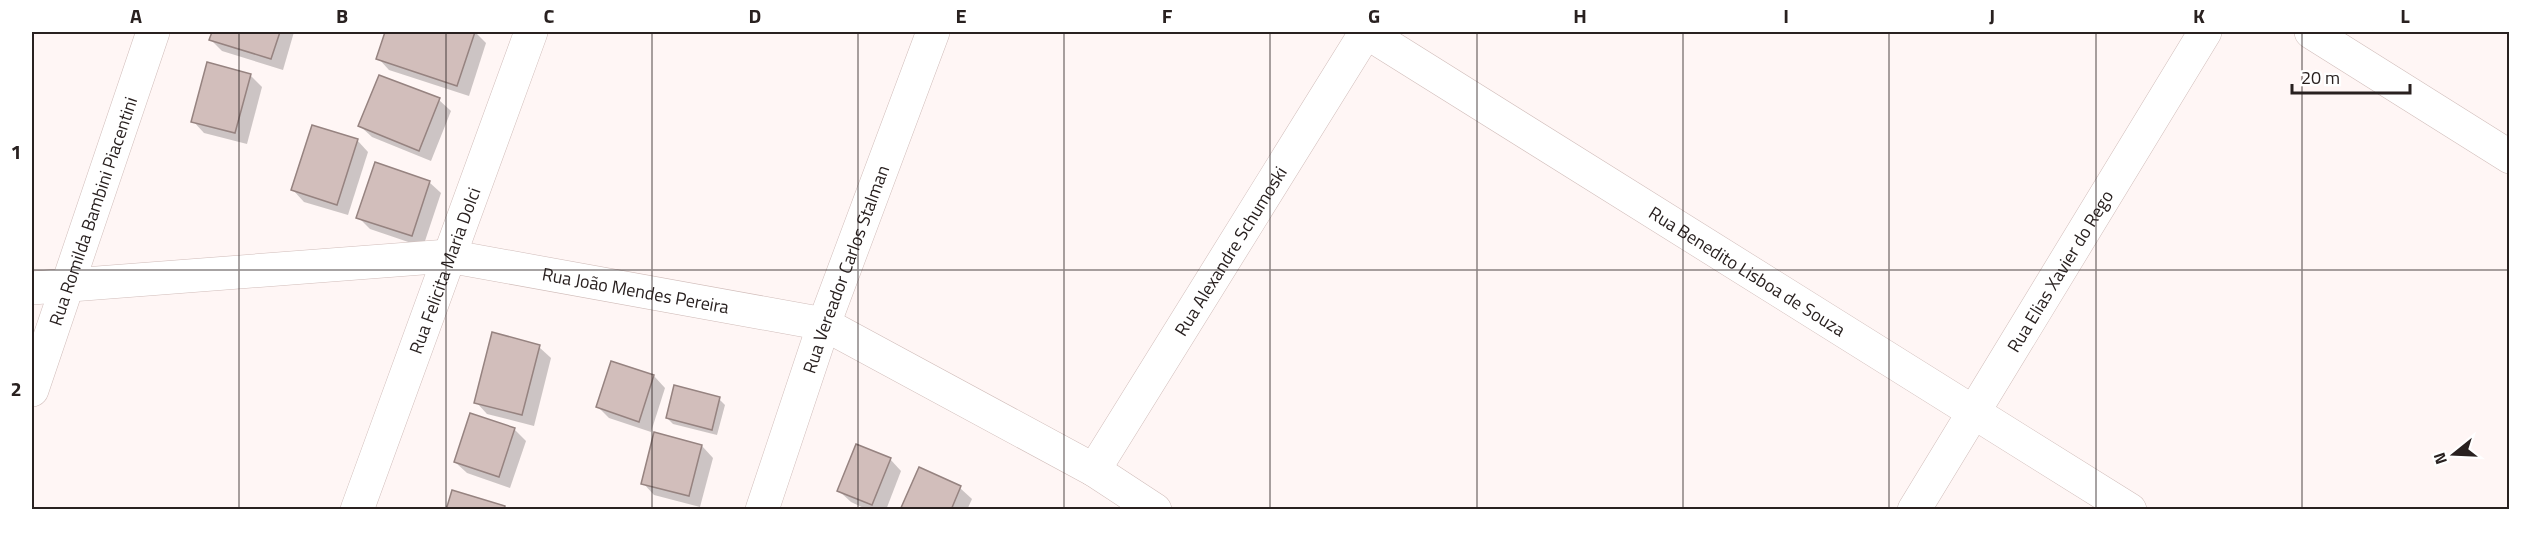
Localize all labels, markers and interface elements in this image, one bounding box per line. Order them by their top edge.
text: A [130,0,142,31]
text: B [336,0,348,31]
text: C [544,0,555,31]
text: D [749,0,761,31]
text: E [955,0,967,31]
text: F [1162,0,1173,31]
text: G [1368,0,1380,31]
text: H [1573,0,1587,31]
text: I [1783,0,1789,31]
text: J [1989,0,1995,31]
text: K [2193,0,2205,31]
text: L [2400,0,2410,31]
scale bar [2292,57,2410,95]
text: 20 m [2301,64,2340,91]
street label: Rua Romilda Bambini Piacentini [41,93,144,329]
text: 1 [10,136,22,167]
street label: Rua Vereador Carlos Stalman [795,161,896,377]
street label: Rua Alexandre Schumoski [1167,161,1293,341]
street label: Rua Felicita Maria Dolci [402,183,487,358]
street label: Rua Elias Xavier do Rego [2000,184,2119,357]
street label: Rua Benedito Lisboa de Souza [1644,199,1851,342]
street label: Rua João Mendes Pereira [540,260,731,320]
text: 2 [10,373,22,404]
north arrow [2424,424,2484,484]
text: N [2427,450,2453,468]

